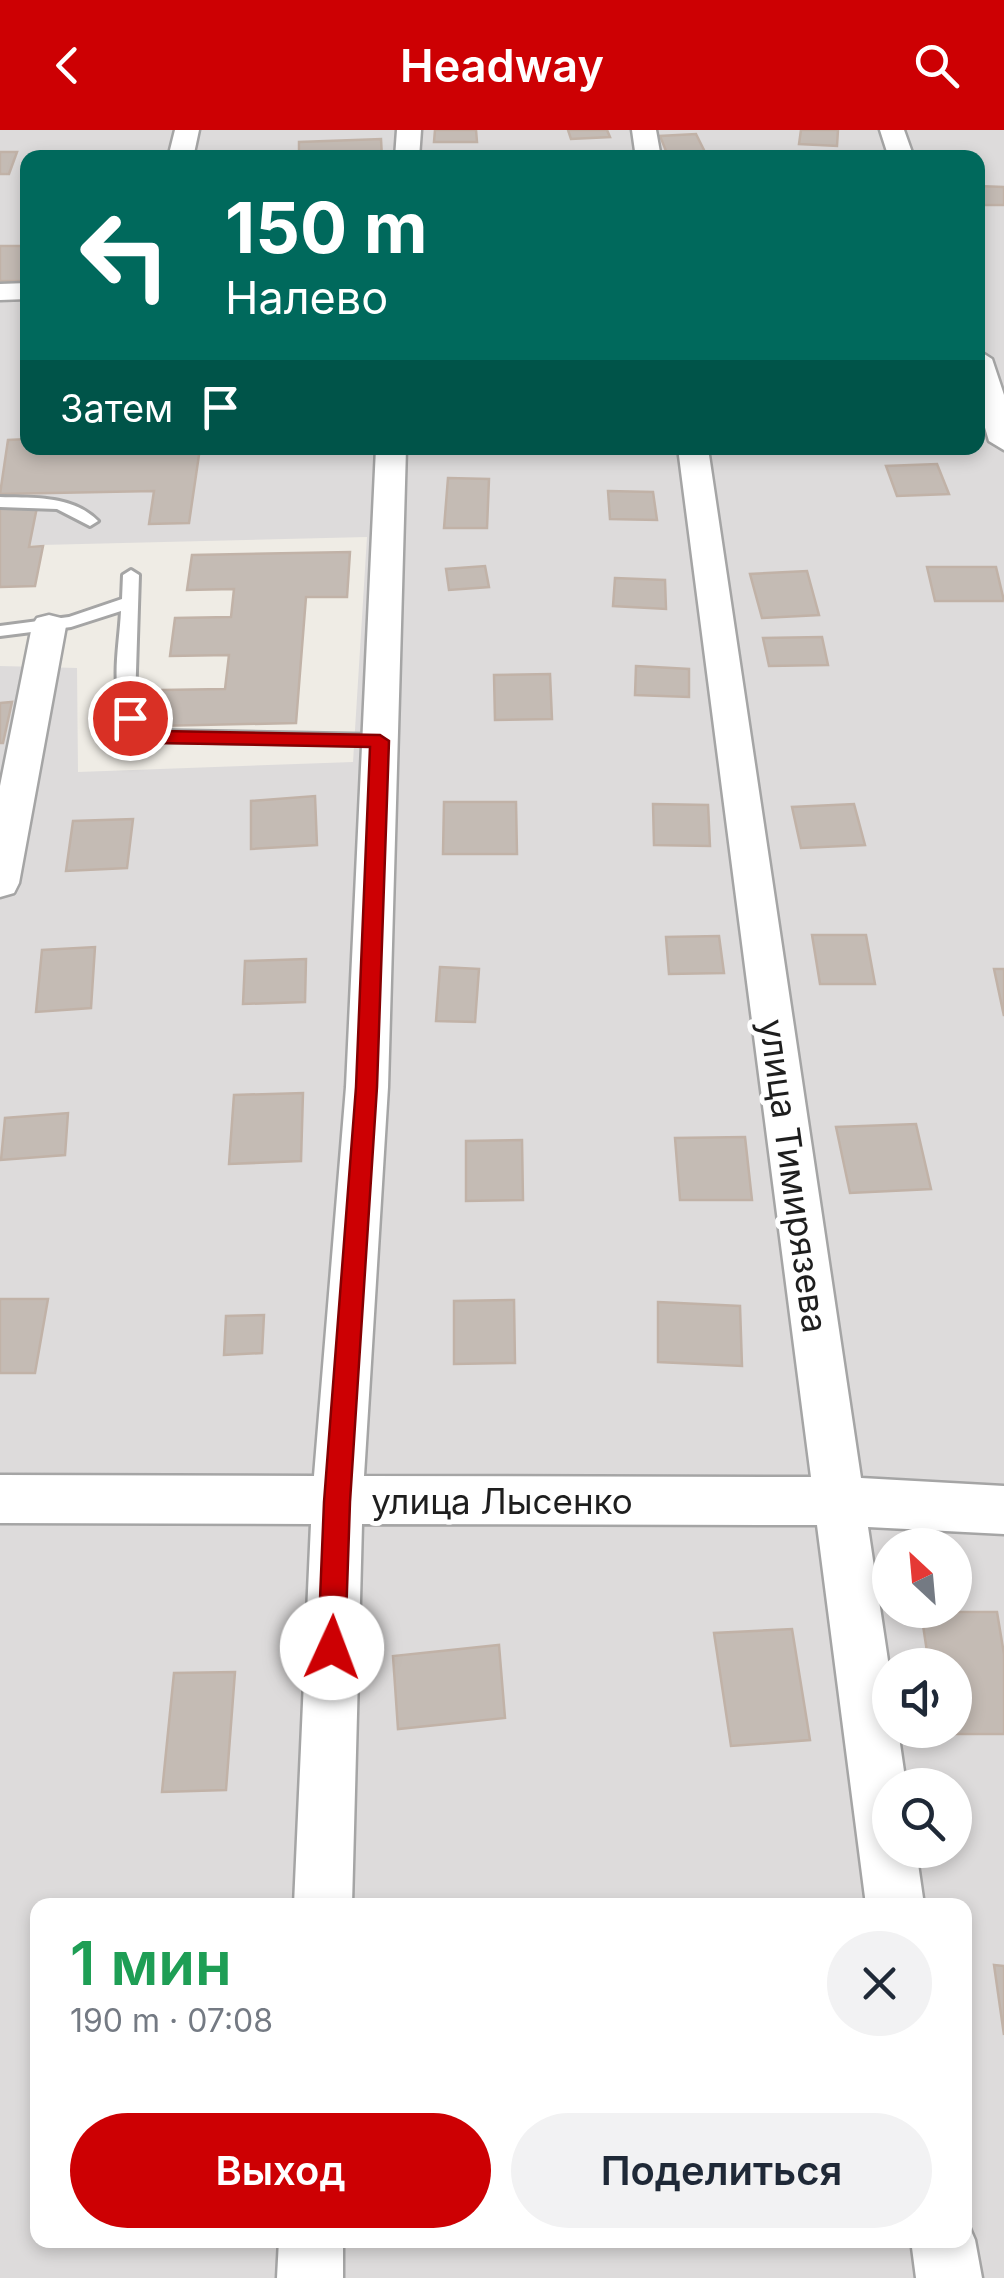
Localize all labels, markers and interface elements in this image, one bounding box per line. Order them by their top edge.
icon: back [40,38,95,93]
text: Headway [400,38,604,93]
icon: search [909,38,964,93]
text: 150 m [225,185,428,270]
icon: left [60,190,190,320]
text: Налево [225,270,388,325]
icon: arrive [193,380,248,435]
text: Затем [60,385,173,431]
pin [88,676,173,761]
icon: arrive [103,691,158,746]
street label: улица Тимирязева [751,1016,837,1335]
street label: улица Лысенко [371,1480,633,1522]
north arrow [872,1528,972,1628]
map controls [872,1528,972,1868]
position arrow [280,1596,384,1700]
button: sound [872,1648,972,1748]
button: search [872,1768,972,1868]
text: 1 мин [70,1927,232,1999]
button: close [827,1931,932,2036]
text: 190 m · 07:08 [70,2001,273,2040]
button: Выход [70,2113,491,2228]
button: Поделиться [511,2113,932,2228]

